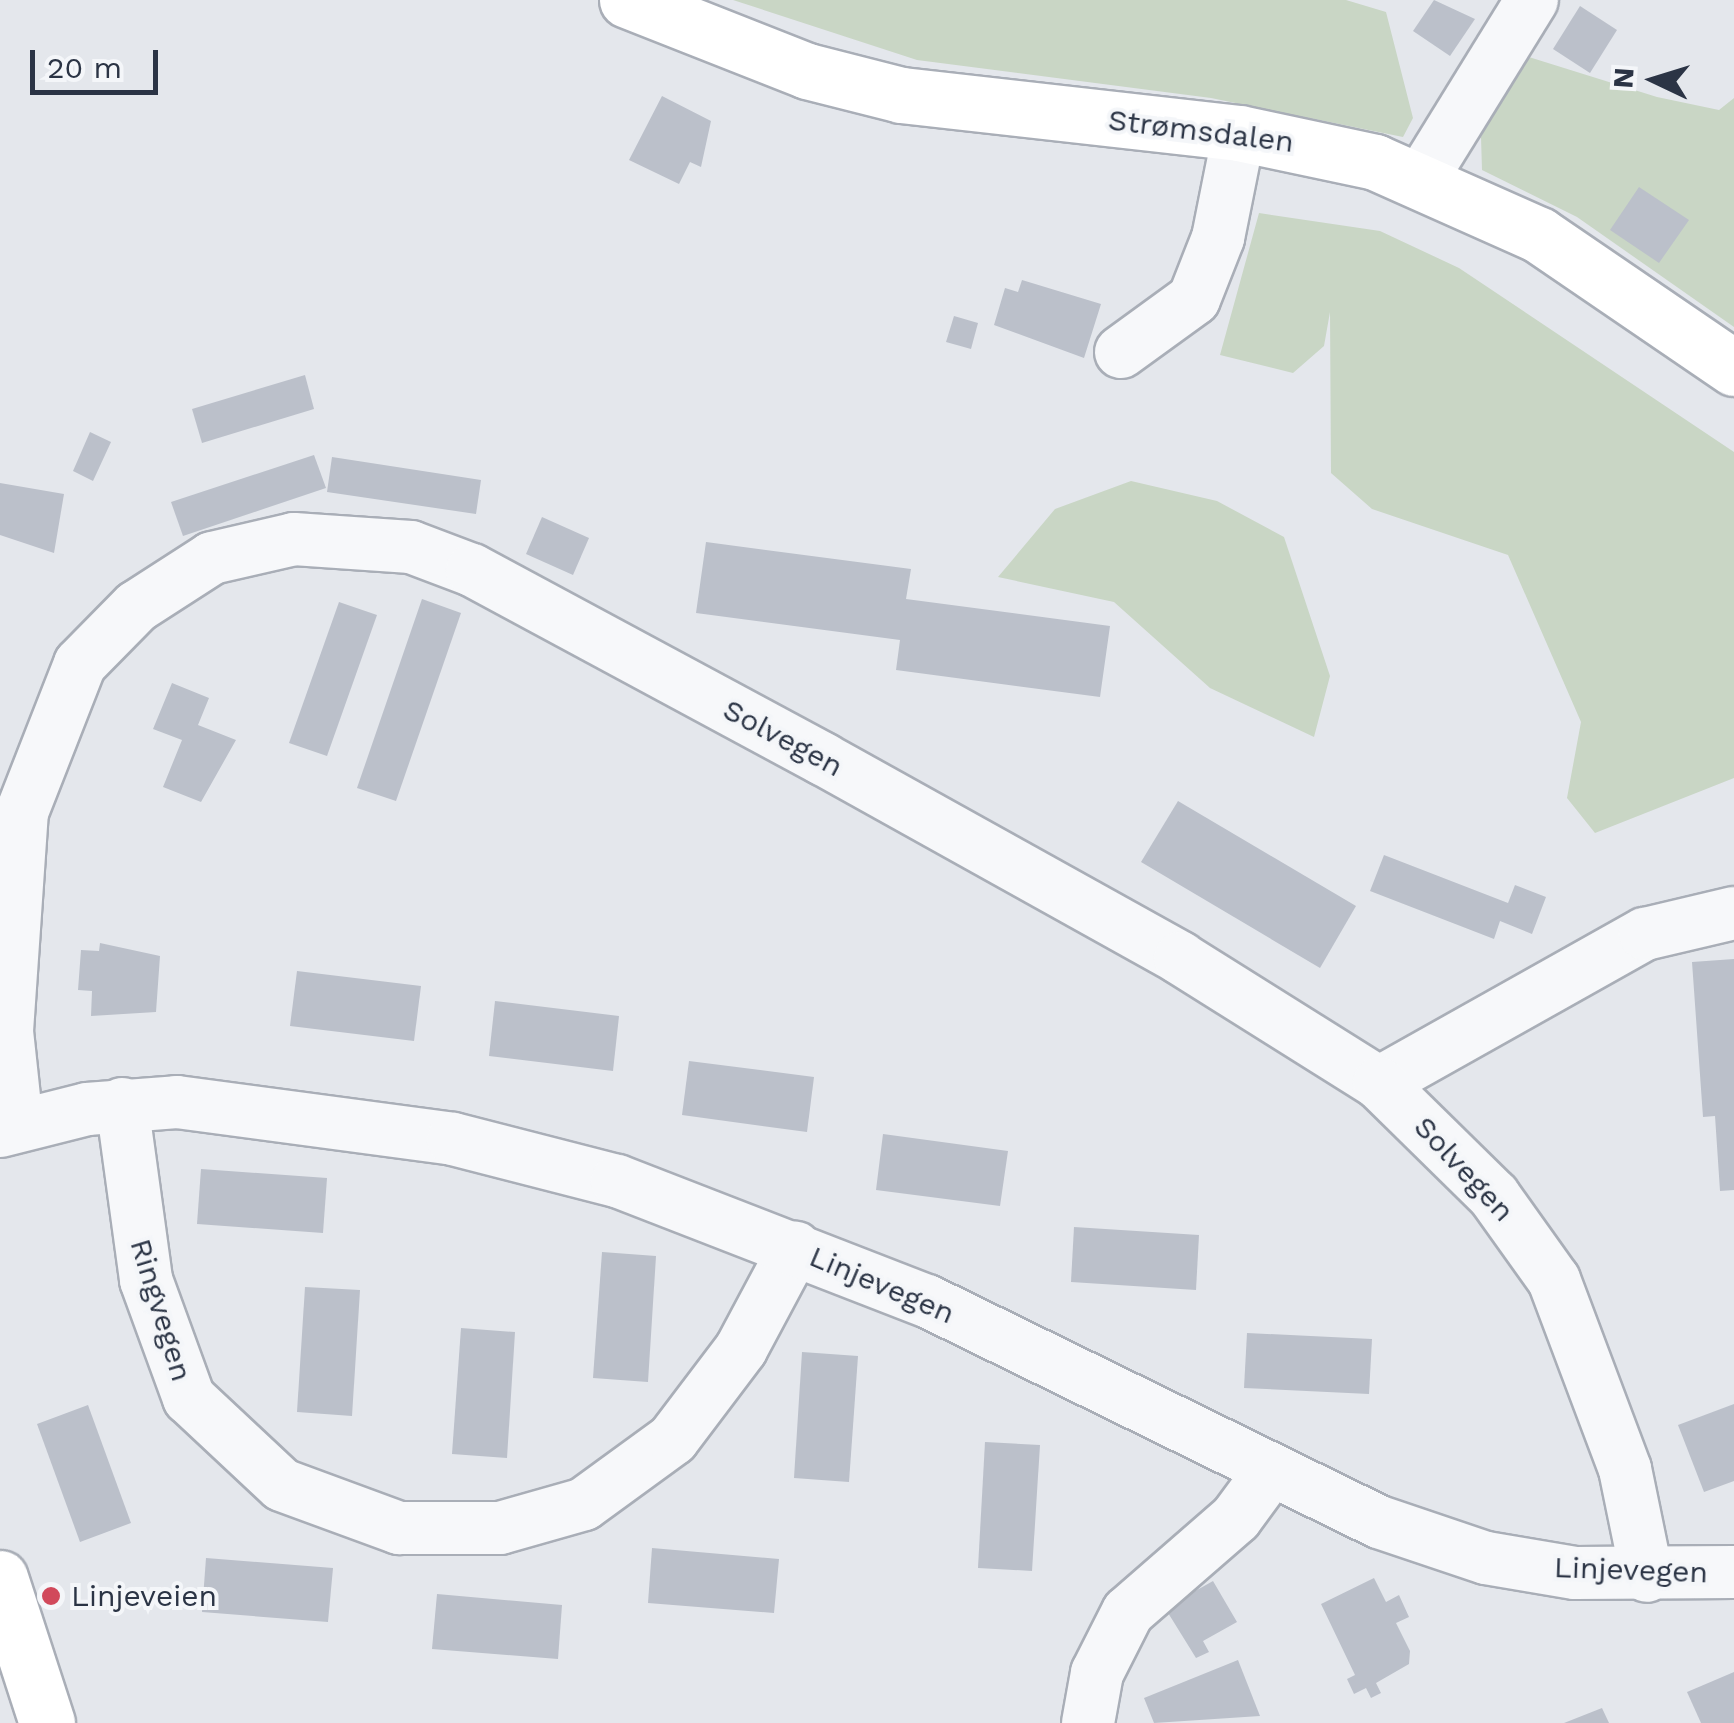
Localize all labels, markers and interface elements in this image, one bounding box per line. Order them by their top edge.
scale bar [35,30,162,92]
north arrow [1604,30,1704,130]
text: 20 m [47,50,122,85]
text: N [1606,66,1641,89]
street label: Strømsdalen [1106,102,1296,160]
street label: Solvegen [717,691,849,785]
street label: Solvegen [1406,1109,1522,1229]
street label: Ringvegen [122,1234,200,1386]
street label: Linjevegen [804,1238,960,1332]
street label: Linjevegen [1553,1549,1709,1591]
place label: Linjeveien [71,1578,217,1614]
marker: Linjeveien [40,1585,62,1607]

